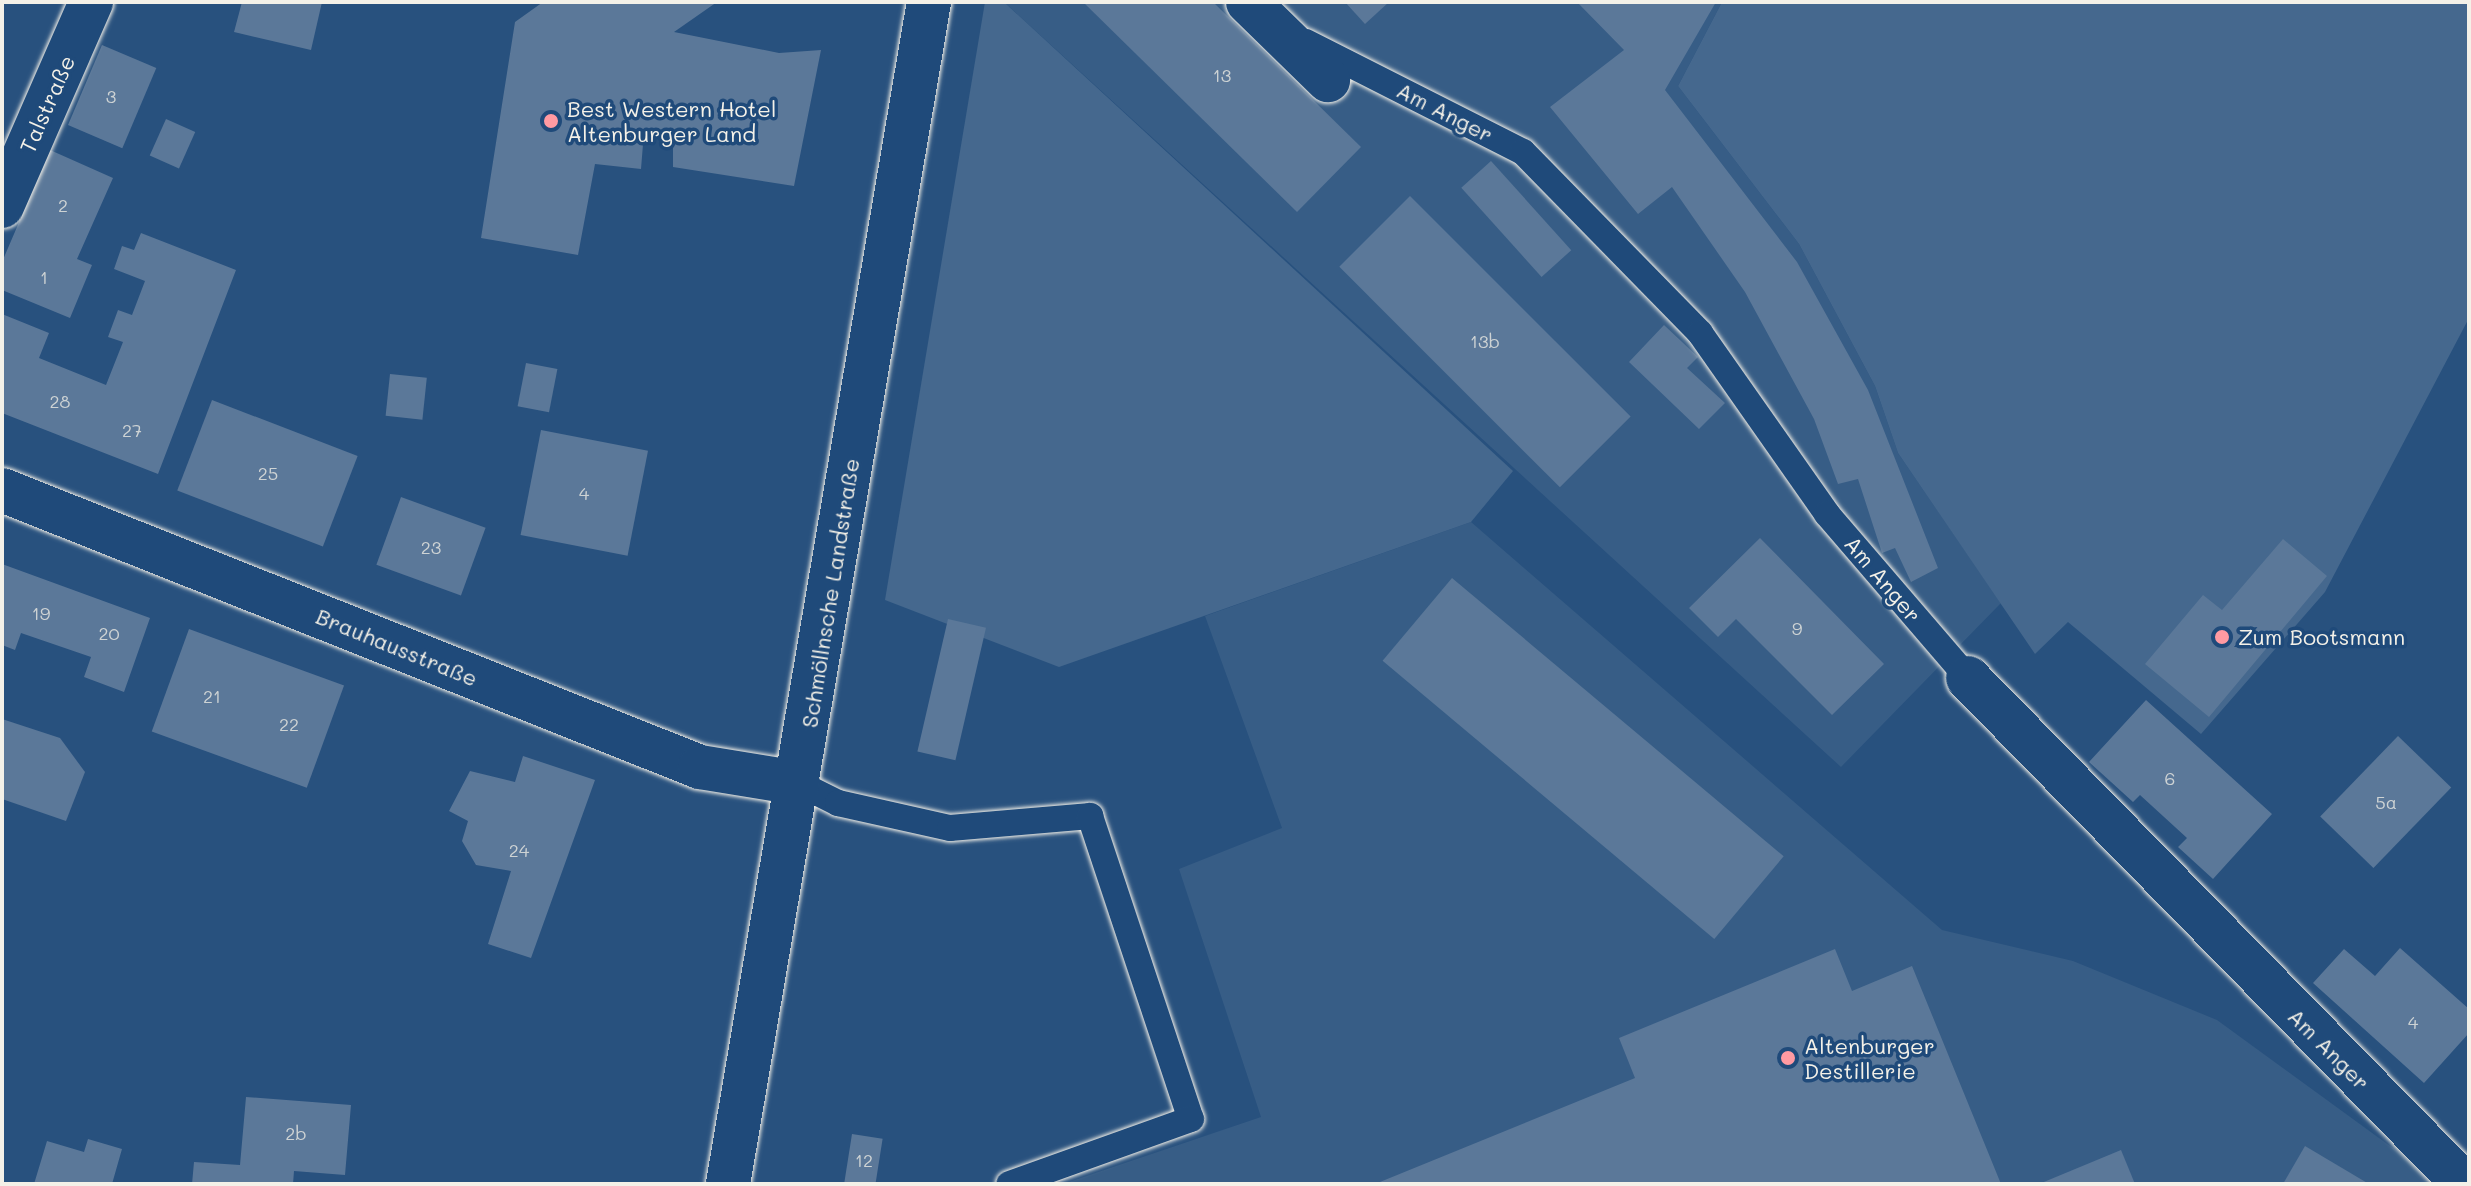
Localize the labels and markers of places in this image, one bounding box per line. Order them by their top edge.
place label: Best Western Hotel Altenburger Land [567,95,776,146]
marker: Best Western Hotel Altenburger Land [542,112,560,130]
place label: Zum Bootsmann [2238,624,2405,650]
marker: Zum Bootsmann [2213,628,2231,646]
place label: Altenburger Destillerie [1804,1032,1935,1084]
marker: Altenburger Destillerie [1779,1049,1797,1067]

